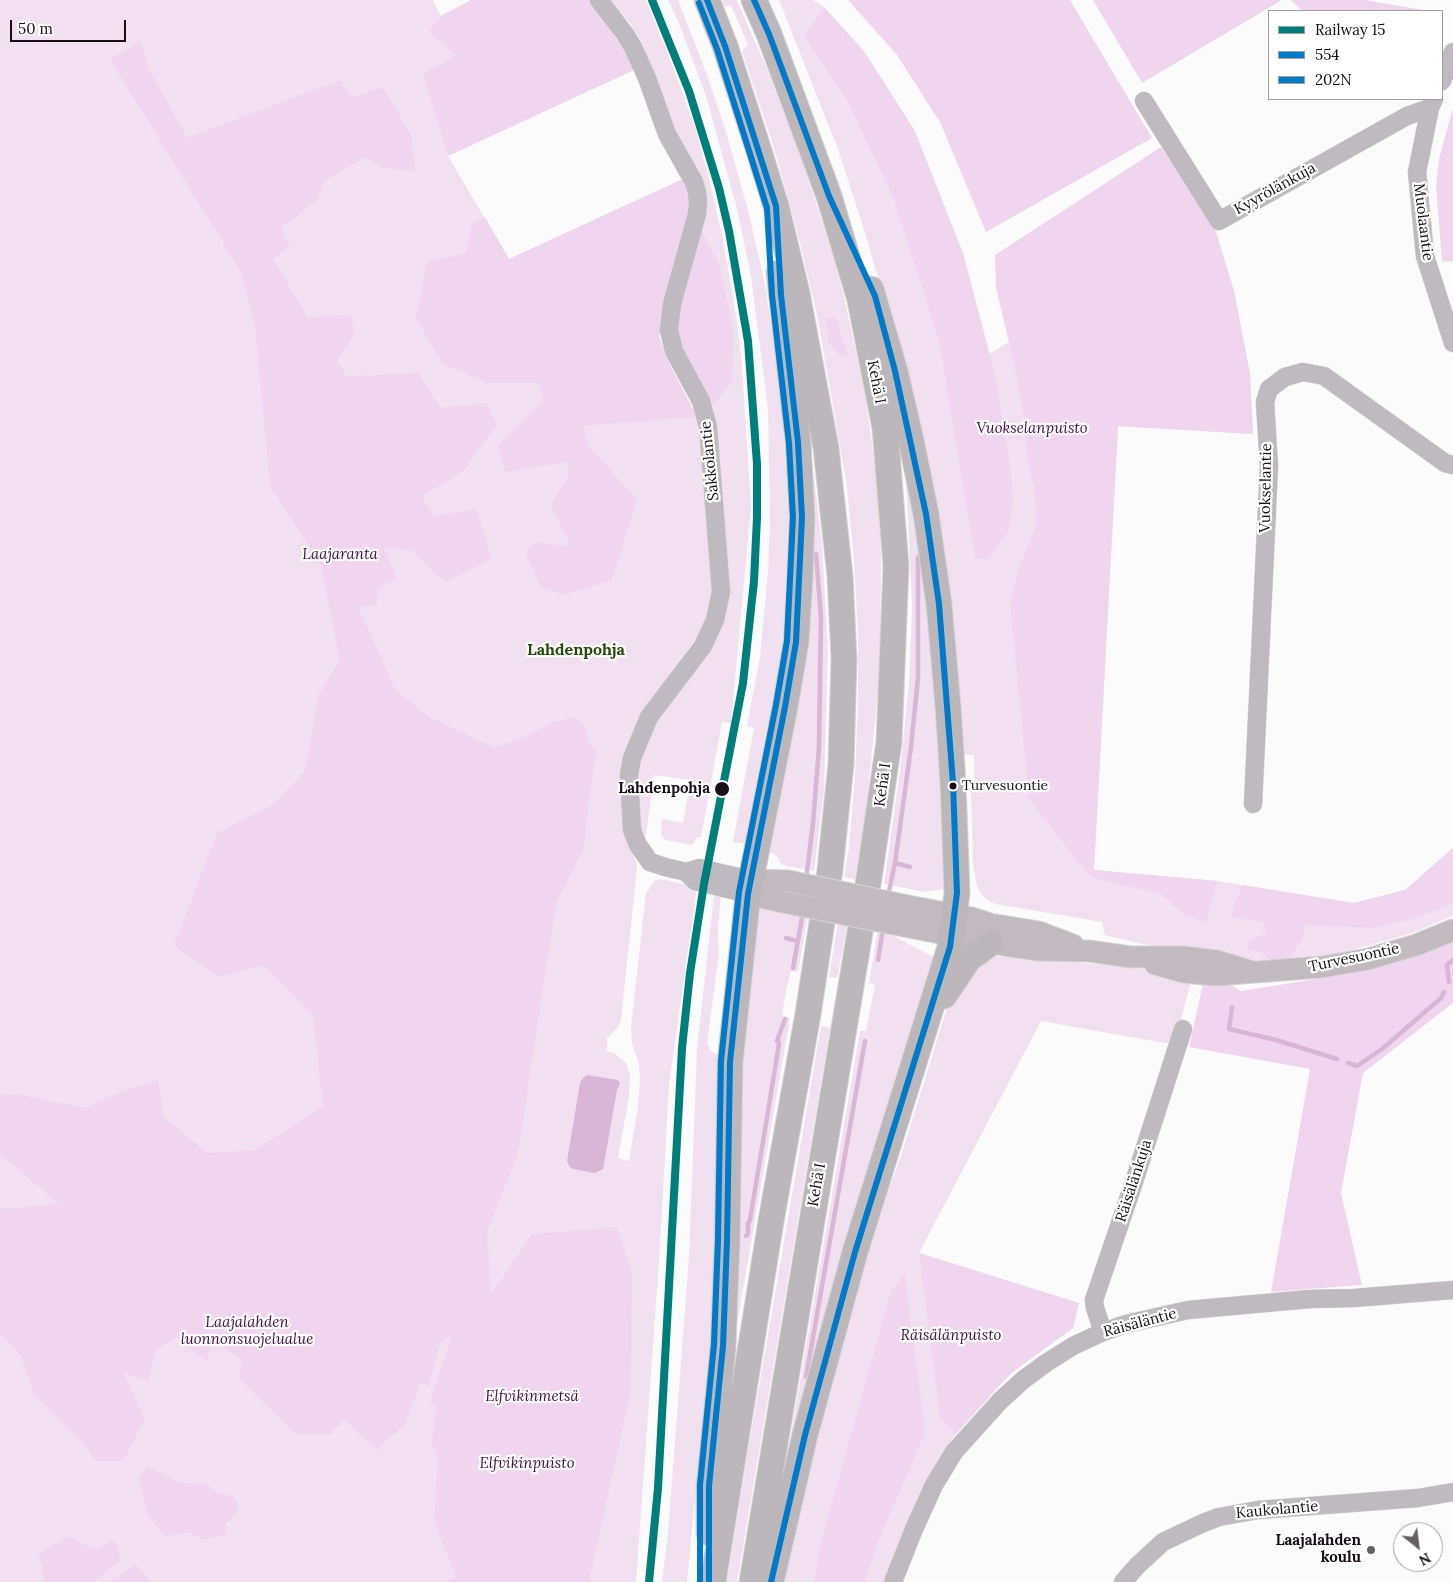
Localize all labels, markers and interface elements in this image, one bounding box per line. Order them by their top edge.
scale bar [12,10,129,42]
legend [1268,10,1443,100]
text: 50 m [18,19,53,38]
text: Railway 15 [1315,20,1385,39]
text: 554 [1315,45,1339,64]
text: 202N [1315,70,1352,89]
street label: Kyyrölänkuja [1231,159,1319,219]
street label: Muolaantie [1409,182,1437,262]
street label: Kehä I [863,359,889,405]
street label: Sakkolantie [697,420,723,502]
park label: Vuokselanpuisto [976,420,1088,438]
street label: Vuokselantie [1256,443,1276,533]
park label: Laajaranta [302,546,378,564]
district label: Lahdenpohja [527,640,625,660]
street label: Kehä I [871,762,895,808]
place label: Turvesuontie [962,778,1048,794]
place label: Lahdenpohja [618,780,710,798]
marker: Lahdenpohja [713,780,731,798]
marker: Turvesuontie [948,781,958,791]
street label: Turvesuontie [1307,940,1401,976]
street label: Räisälänkuja [1112,1137,1156,1225]
street label: Kehä I [804,1162,830,1208]
street label: Räisäläntie [1101,1305,1179,1341]
park label: Laajalahden luonnonsuojelualue [181,1314,313,1349]
park label: Räisälänpuisto [901,1327,1001,1345]
park label: Elfvikinmetsä [485,1388,579,1406]
park label: Elfvikinpuisto [479,1455,575,1473]
street label: Kaukolantie [1235,1497,1319,1523]
north arrow [1393,1522,1443,1572]
place label: Laajalahden koulu [1275,1532,1361,1567]
marker: Laajalahden koulu [1365,1544,1377,1556]
text: N [1416,1549,1434,1570]

